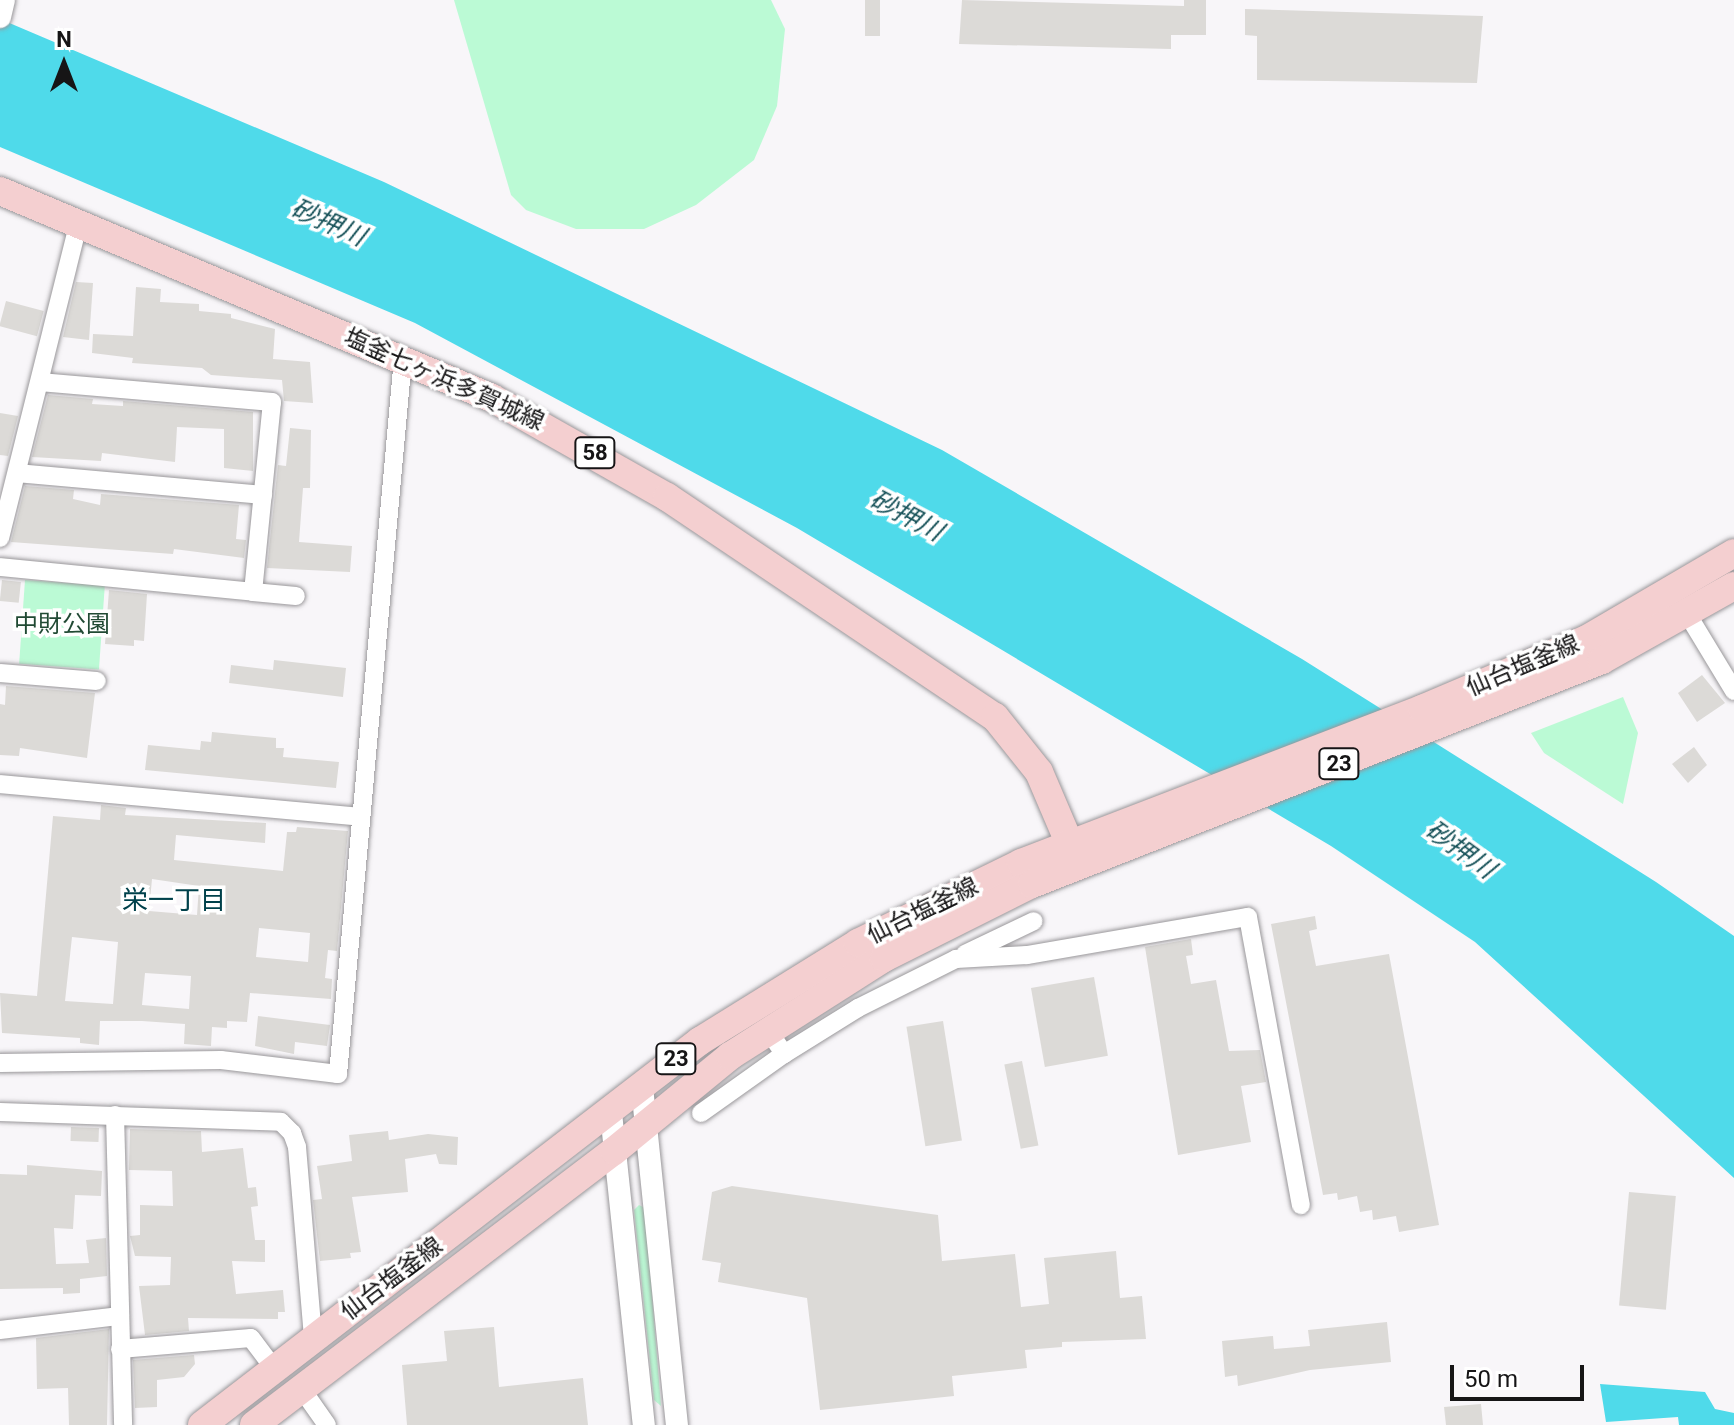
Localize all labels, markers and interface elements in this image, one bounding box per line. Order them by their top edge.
north arrow [24,24,104,104]
text: N [56,27,72,52]
water label: 砂押川 [286,193,370,253]
street label: 塩釜七ヶ浜多賀城線 [339,323,549,437]
road number: 58 [573,435,617,471]
water label: 砂押川 [864,484,948,548]
park label: 中財公園 [14,611,110,639]
street label: 仙台塩釜線 [1462,629,1584,703]
road number: 23 [1317,746,1361,782]
water label: 砂押川 [1419,814,1501,886]
street label: 仙台塩釜線 [863,872,983,950]
district label: 栄一丁目 [122,885,226,917]
road number: 23 [654,1041,698,1077]
street label: 仙台塩釜線 [335,1231,449,1327]
scale bar [1454,1349,1588,1399]
text: 50 m [1464,1365,1518,1393]

